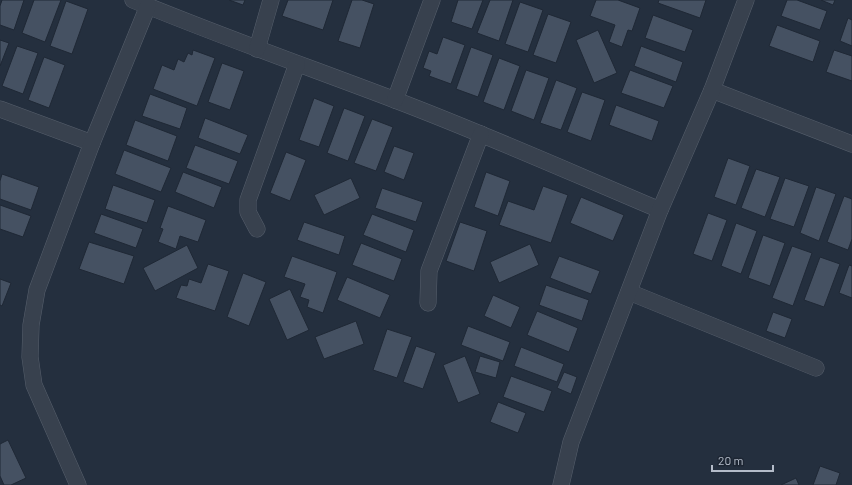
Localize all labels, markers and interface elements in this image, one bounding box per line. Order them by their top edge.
scale bar [712,447,773,473]
text: 20 m [718,453,744,467]

